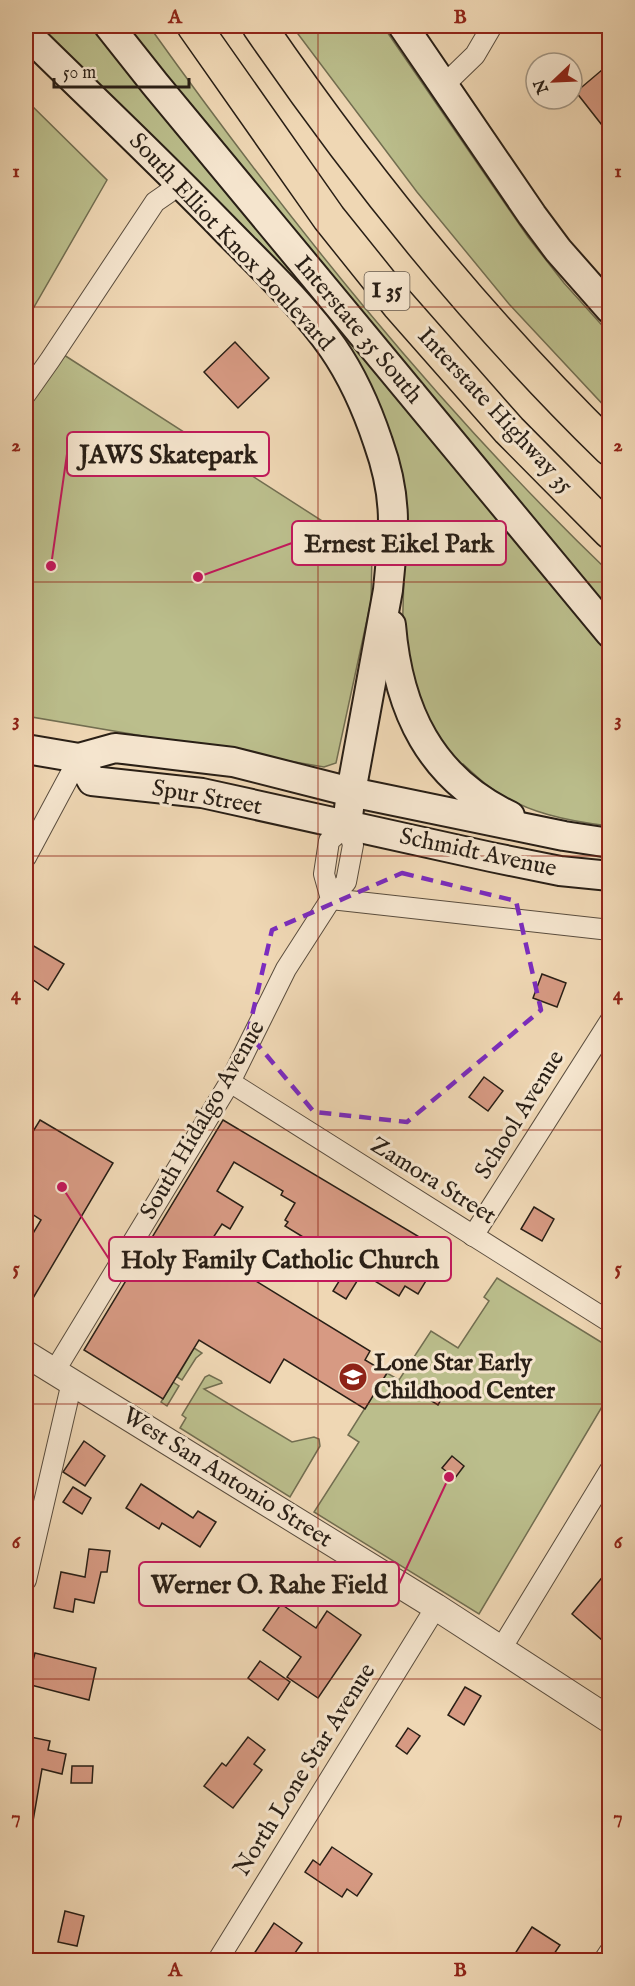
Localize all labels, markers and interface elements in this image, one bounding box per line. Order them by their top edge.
text: A [167,5,183,30]
text: B [453,5,467,30]
scale bar [54,51,189,89]
north arrow [524,51,584,111]
text: 50 m [63,62,96,85]
text: N [530,76,554,97]
street label: South Elliot Knox Boulevard [122,126,340,358]
text: 1 [12,159,20,184]
text: 1 [614,159,622,184]
street label: Interstate 35 South [287,250,429,411]
road number: I 35 [364,272,410,310]
street label: Interstate Highway 35 [410,322,580,501]
callout: JAWS Skatepark [67,432,269,476]
text: 2 [11,433,21,458]
text: 2 [613,433,623,458]
text: JAWS Skatepark [76,439,258,472]
callout: Ernest Eikel Park [292,521,506,565]
text: Ernest Eikel Park [304,528,495,561]
text: 3 [12,708,20,733]
text: 3 [614,708,622,733]
street label: Spur Street [149,773,265,823]
street label: Schmidt Avenue [397,821,559,885]
text: 4 [11,982,22,1007]
text: 4 [613,982,624,1007]
street label: South Hidalgo Avenue [133,1015,273,1225]
street label: School Avenue [468,1045,572,1185]
street label: Zamora Street [364,1130,502,1232]
callout: Holy Family Catholic Church [109,1237,451,1281]
text: Holy Family Catholic Church [121,1244,440,1277]
text: 5 [12,1256,20,1281]
text: 5 [614,1256,622,1281]
place label: Lone Star Early Childhood Center [374,1348,555,1407]
school or university icon: Lone Star Early Childhood Center [337,1361,369,1393]
street label: West San Antonio Street [116,1401,338,1555]
text: 6 [12,1530,22,1555]
text: 6 [614,1530,624,1555]
callout: Werner O. Rahe Field [139,1562,399,1606]
text: Werner O. Rahe Field [150,1569,388,1602]
street label: North Lone Star Avenue [227,1658,383,1882]
text: 7 [11,1805,21,1830]
text: 7 [613,1805,623,1830]
text: A [167,1958,183,1983]
text: B [453,1958,467,1983]

